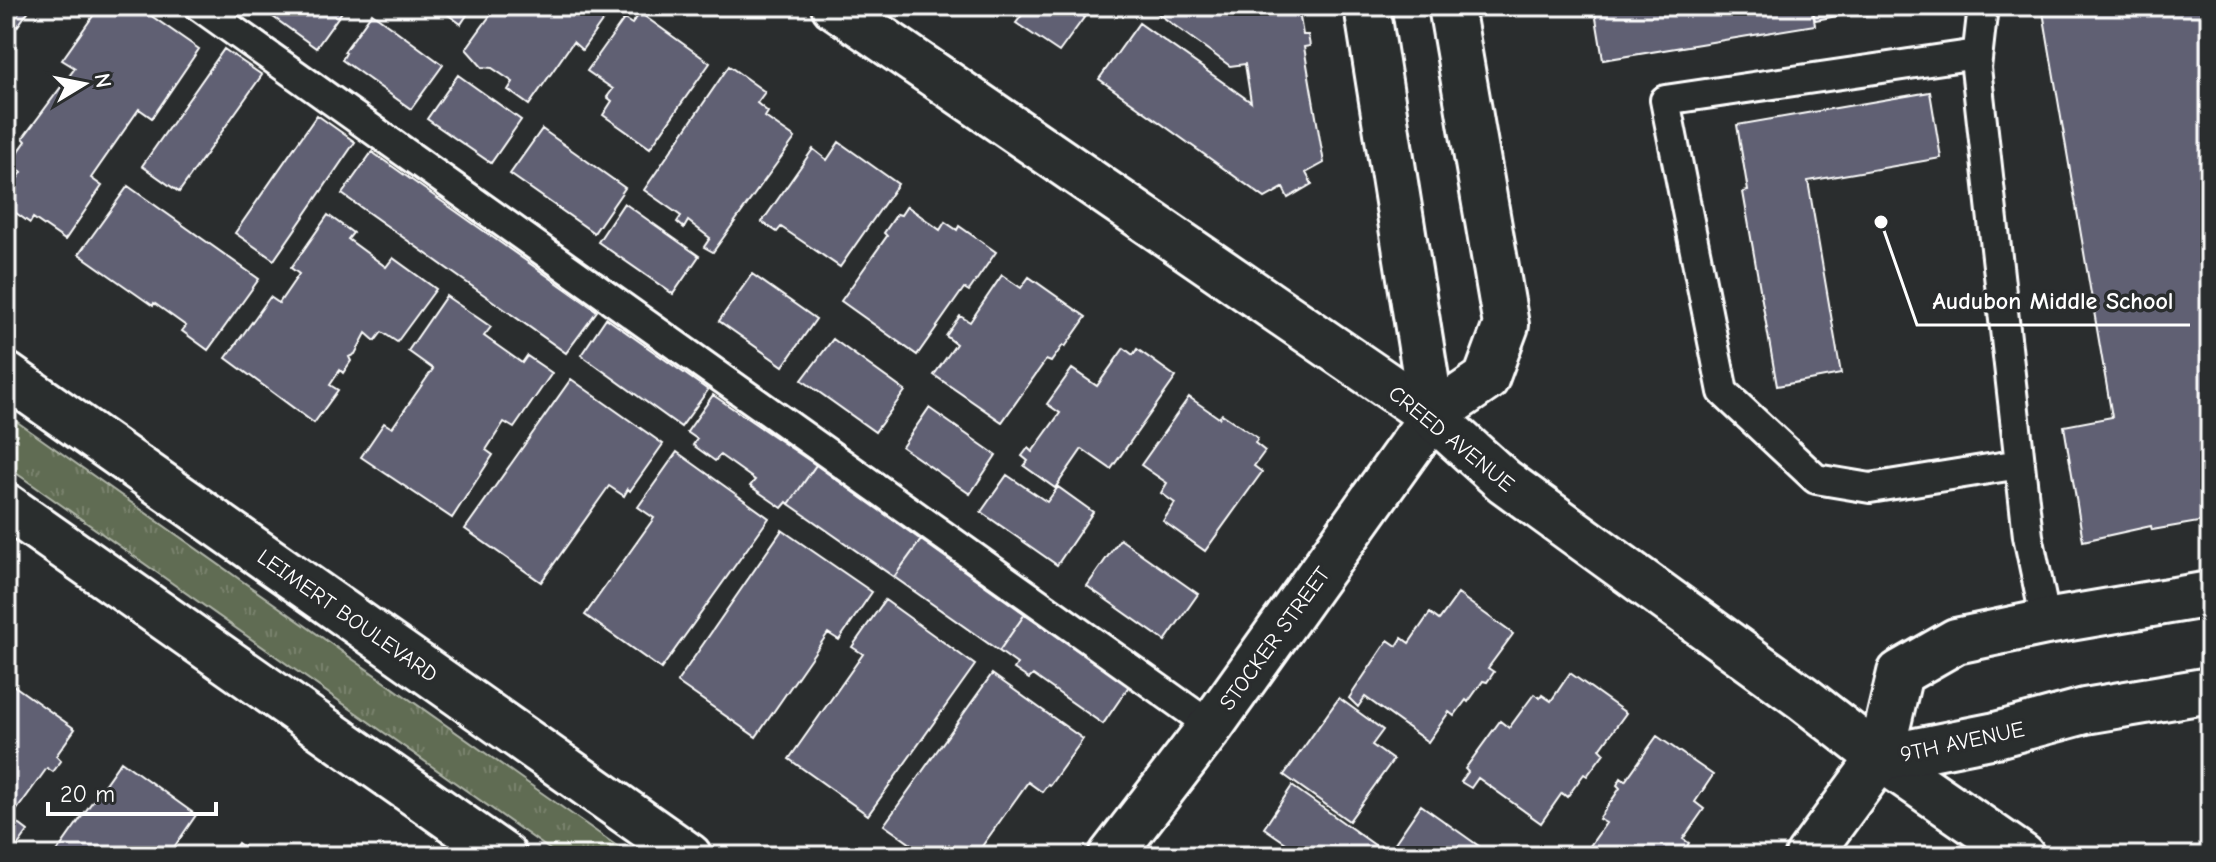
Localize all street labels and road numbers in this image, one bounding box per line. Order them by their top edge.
street label: CREED AVENUE [1383,380,1519,497]
street label: LEIMERT BOULEVARD [252,544,443,688]
street label: STOCKER STREET [1214,561,1336,715]
street label: 9TH AVENUE [1898,716,2027,768]

